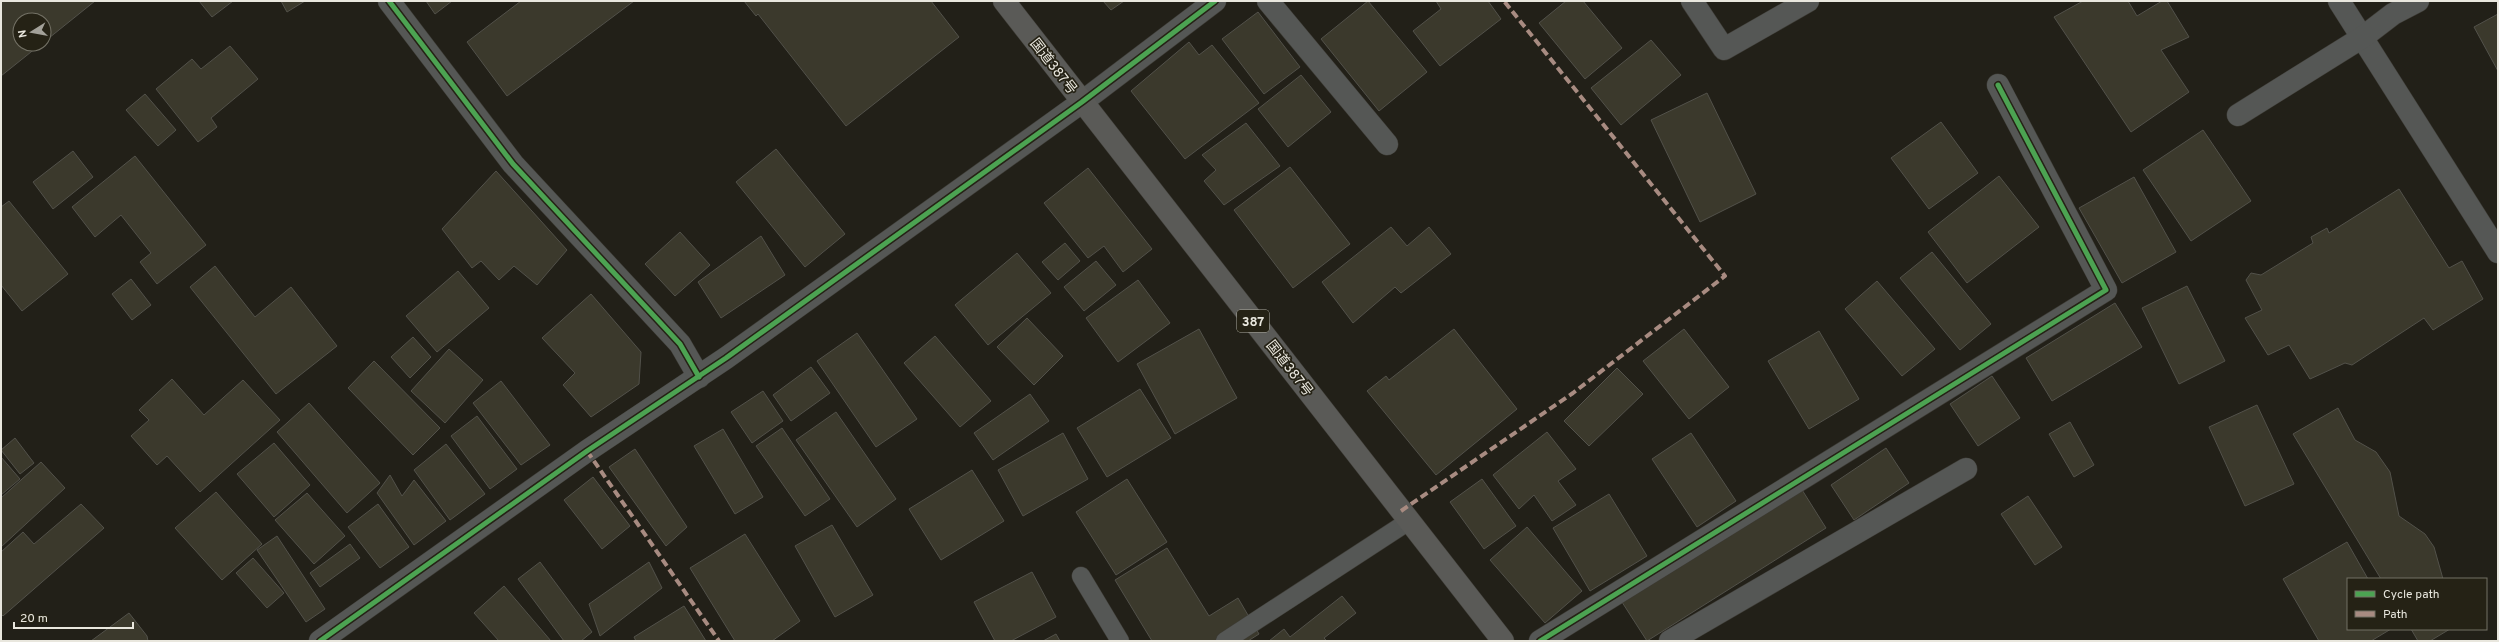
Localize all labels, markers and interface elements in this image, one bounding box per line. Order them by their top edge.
north arrow [12,12,52,52]
text: N [16,29,31,39]
street label: 国道387号 [1026,36,1080,98]
road number: 387 [1237,310,1269,332]
street label: 国道387号 [1262,338,1316,400]
legend [2347,578,2487,630]
text: Cycle path [2383,587,2440,603]
scale bar [14,604,133,630]
text: Path [2383,607,2408,623]
text: 20 m [20,611,48,627]

